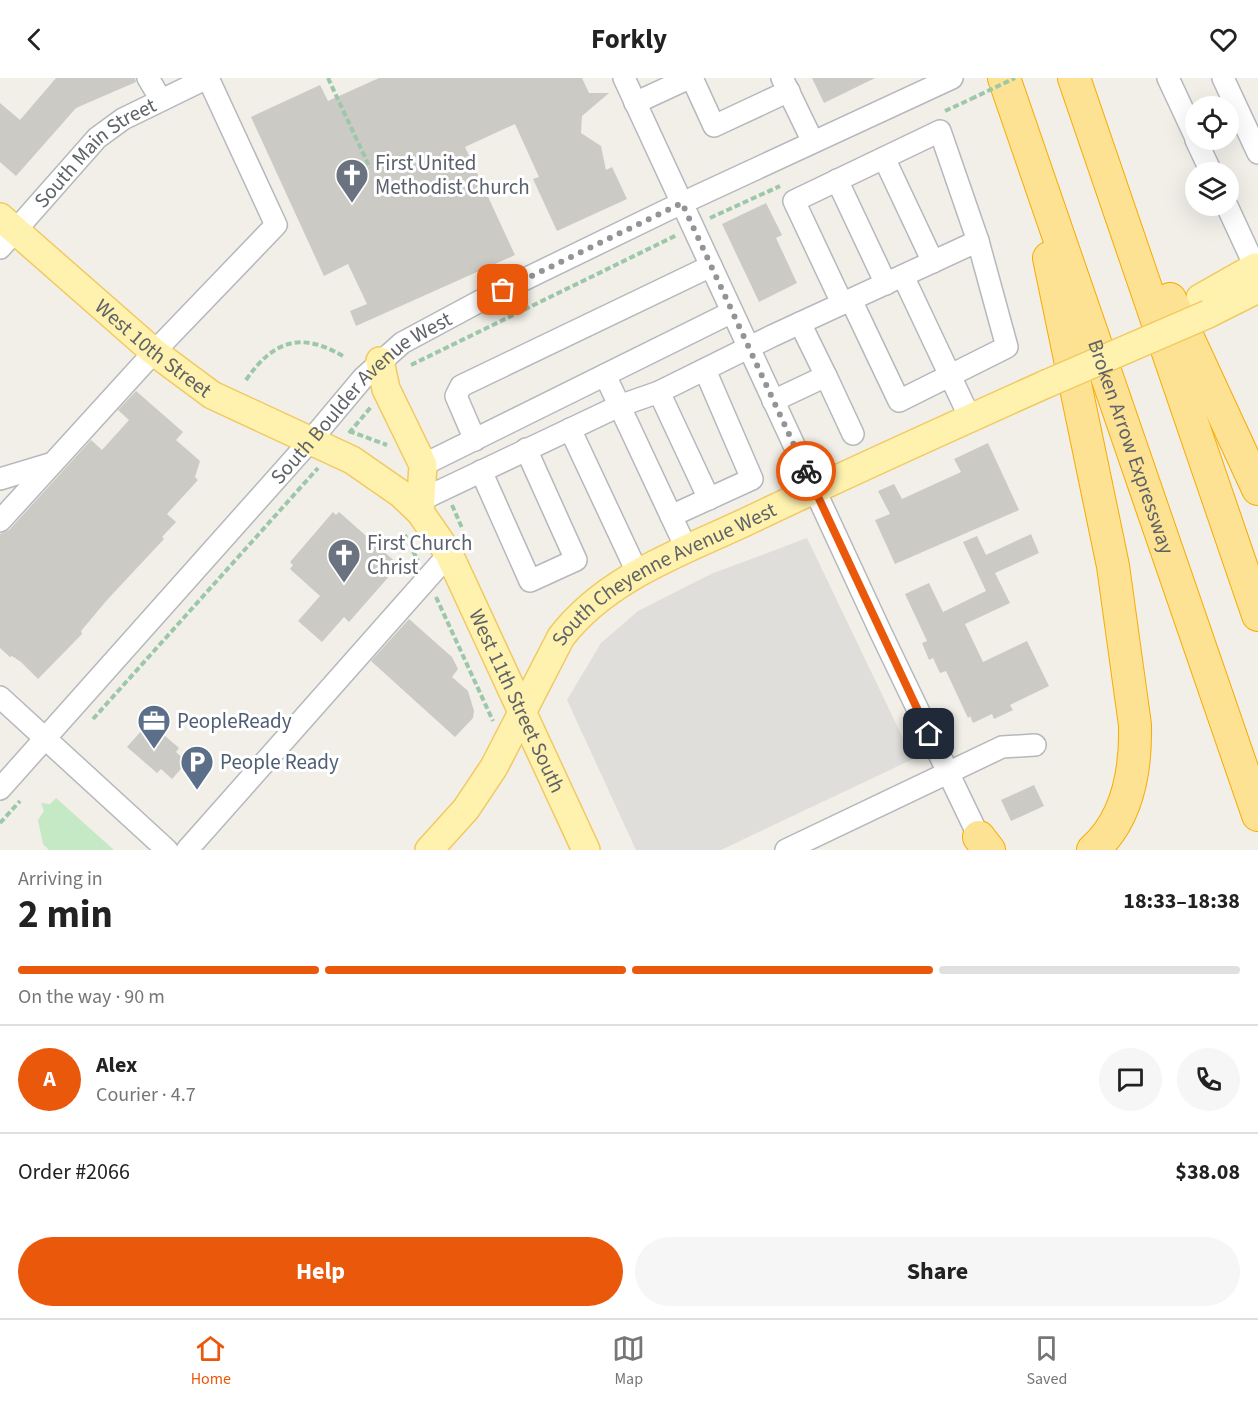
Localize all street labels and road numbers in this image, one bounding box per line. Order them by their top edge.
street label: South Main Street [27,90,161,214]
street label: West 10th Street [88,292,218,405]
street label: South Boulder Avenue West [263,304,457,491]
street label: Broken Arrow Expressway [1080,335,1182,558]
street label: South Cheyenne Avenue West [544,495,781,651]
street label: West 11th Street South [461,604,573,798]

